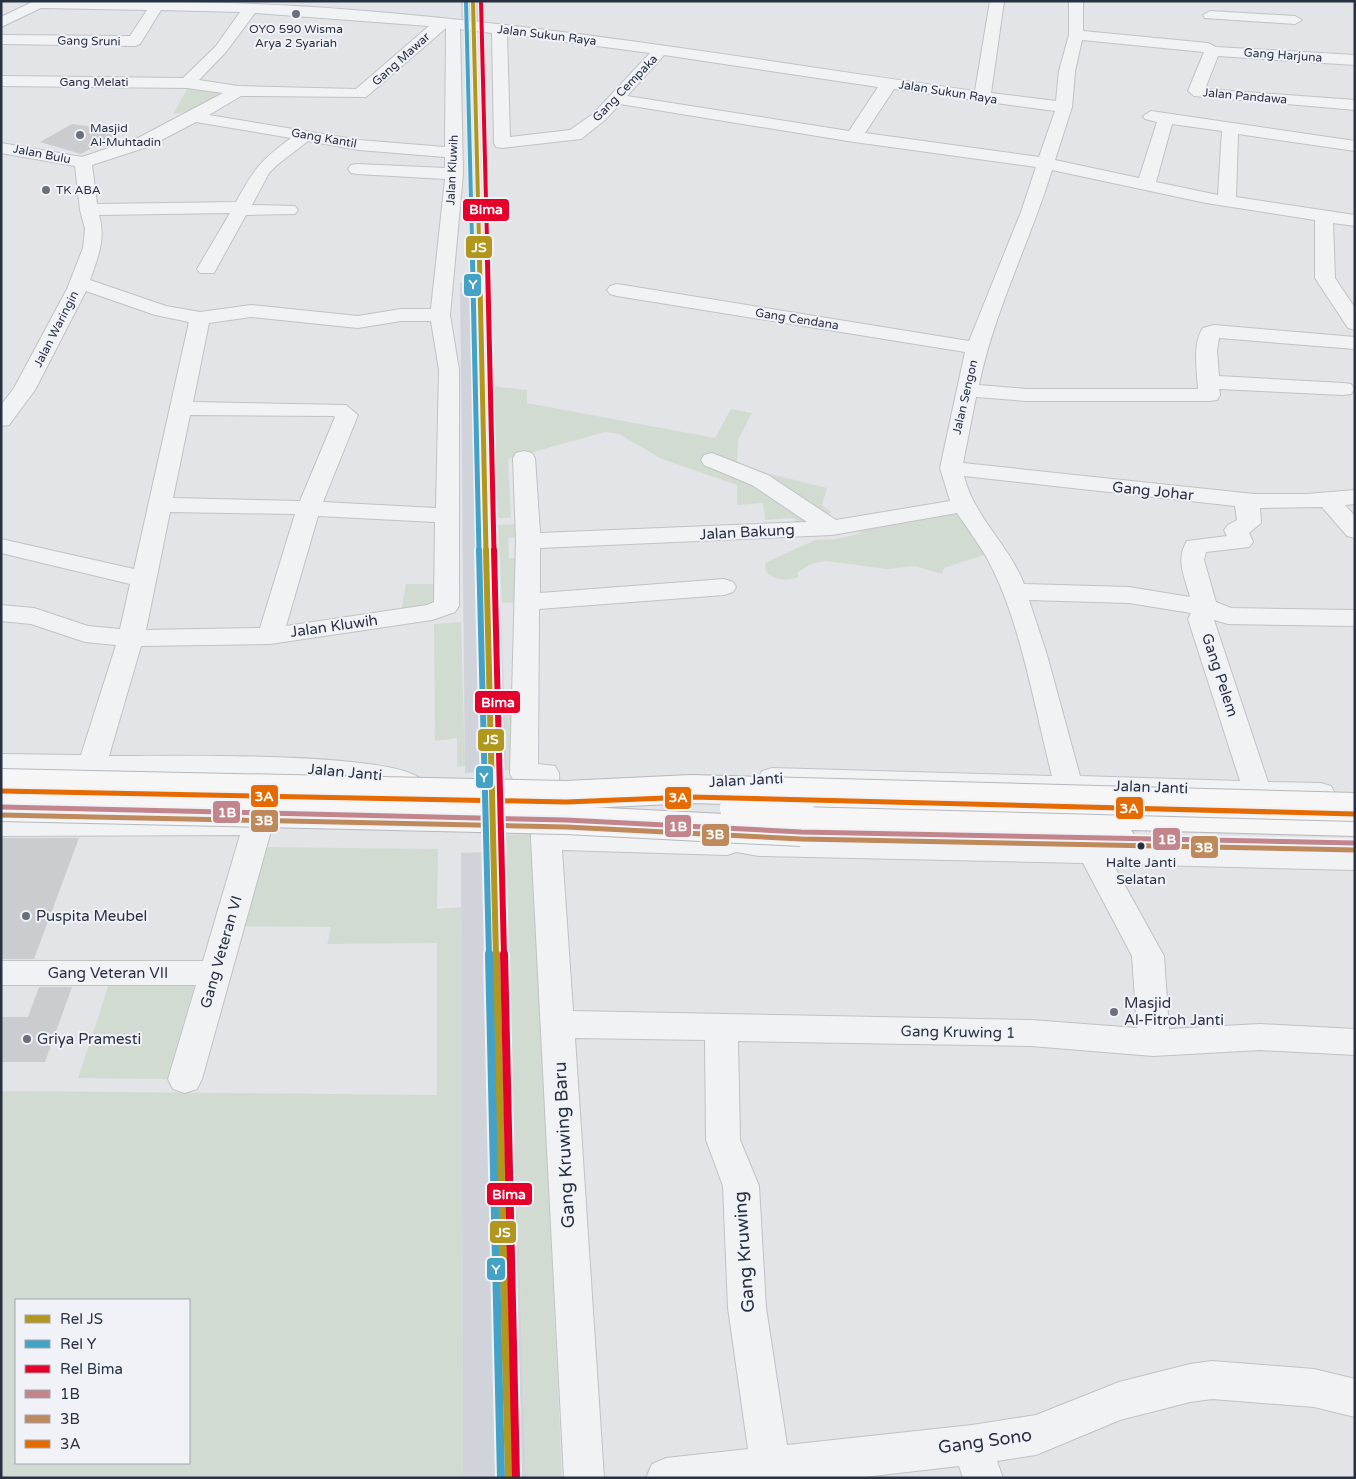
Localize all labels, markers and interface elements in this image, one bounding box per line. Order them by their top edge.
marker: OYO 590 Wisma Arya 2 Syariah [290,8,302,20]
place label: OYO 590 Wisma Arya 2 Syariah [249,22,343,50]
street label: Jalan Sukun Raya [497,22,597,48]
street label: Gang Mawar [369,29,433,89]
street label: Gang Sruni [57,33,121,49]
street label: Gang Harjuna [1243,45,1323,65]
street label: Gang Cempaka [590,52,660,124]
street label: Gang Melati [59,75,129,89]
street label: Jalan Sukun Raya [898,77,998,107]
street label: Jalan Pandawa [1202,85,1288,107]
place label: Masjid Al-Muhtadin [90,121,161,149]
street label: Gang Kantil [290,125,358,151]
marker: Masjid Al-Muhtadin [74,129,86,141]
street label: Jalan Kluwih [443,134,461,206]
street label: Jalan Bulu [12,142,72,166]
place label: TK ABA [56,183,101,197]
marker: TK ABA [40,184,52,196]
line badge: Bima [462,198,510,222]
text: Bima [469,201,503,218]
line badge: JS [465,235,493,259]
text: JS [470,239,487,256]
line badge: Y [463,273,482,297]
text: Y [469,276,478,293]
street label: Jalan Waringin [31,289,81,369]
street label: Gang Cendana [754,305,840,333]
street label: Jalan Sengon [950,358,980,436]
street label: Gang Johar [1111,478,1195,504]
street label: Jalan Bakung [699,521,795,543]
street label: Jalan Kluwih [289,611,379,641]
street label: Gang Pelem [1198,631,1242,719]
line badge: Bima [474,690,521,714]
text: Bima [481,694,515,711]
line badge: JS [477,728,505,752]
text: JS [482,731,499,748]
street label: Jalan Janti [307,760,383,784]
line badge: Y [475,765,494,789]
text: Y [480,769,489,786]
street label: Jalan Janti [708,769,784,791]
street label: Jalan Janti [1113,777,1189,797]
line badge: 3A [250,784,279,808]
line badge: 3A [664,786,692,810]
text: 3A [254,788,274,805]
text: 3A [668,789,688,806]
line badge: 3A [1115,796,1144,820]
line badge: 1B [212,800,241,824]
text: 3A [1119,800,1139,817]
text: 1B [218,804,237,821]
line badge: 3B [250,809,279,833]
text: 3B [255,812,274,829]
line badge: 1B [664,814,692,838]
text: 1B [669,818,688,835]
line badge: 3B [701,823,730,847]
text: 3B [706,826,725,843]
line badge: 1B [1152,827,1181,851]
text: 1B [1158,831,1177,848]
line badge: 3B [1190,835,1219,859]
text: 3B [1195,839,1214,856]
marker: Halte Janti Selatan [1136,841,1146,851]
place label: Halte Janti Selatan [1106,854,1176,888]
street label: Gang Veteran VI [196,894,246,1010]
place label: Puspita Meubel [36,907,147,925]
marker: Puspita Meubel [20,910,32,922]
street label: Gang Veteran VII [48,964,168,982]
place label: Masjid Al-Fitroh Janti [1124,994,1224,1029]
marker: Masjid Al-Fitroh Janti [1108,1006,1120,1018]
street label: Gang Kruwing 1 [900,1022,1016,1042]
place label: Griya Pramesti [37,1030,141,1048]
marker: Griya Pramesti [21,1033,33,1045]
street label: Gang Kruwing Baru [549,1061,579,1229]
line badge: Bima [486,1182,533,1206]
text: Bima [492,1186,526,1203]
street label: Gang Kruwing [729,1191,759,1313]
line badge: JS [489,1220,517,1244]
text: JS [494,1224,511,1241]
line badge: Y [486,1257,506,1281]
text: Y [492,1261,501,1278]
legend [15,1299,190,1464]
text: Rel JS [60,1310,103,1328]
text: Rel Y [60,1335,97,1353]
text: Rel Bima [60,1360,123,1378]
text: 1B [60,1385,80,1403]
text: 3B [60,1410,80,1428]
street label: Gang Sono [937,1424,1033,1458]
text: 3A [60,1435,81,1453]

